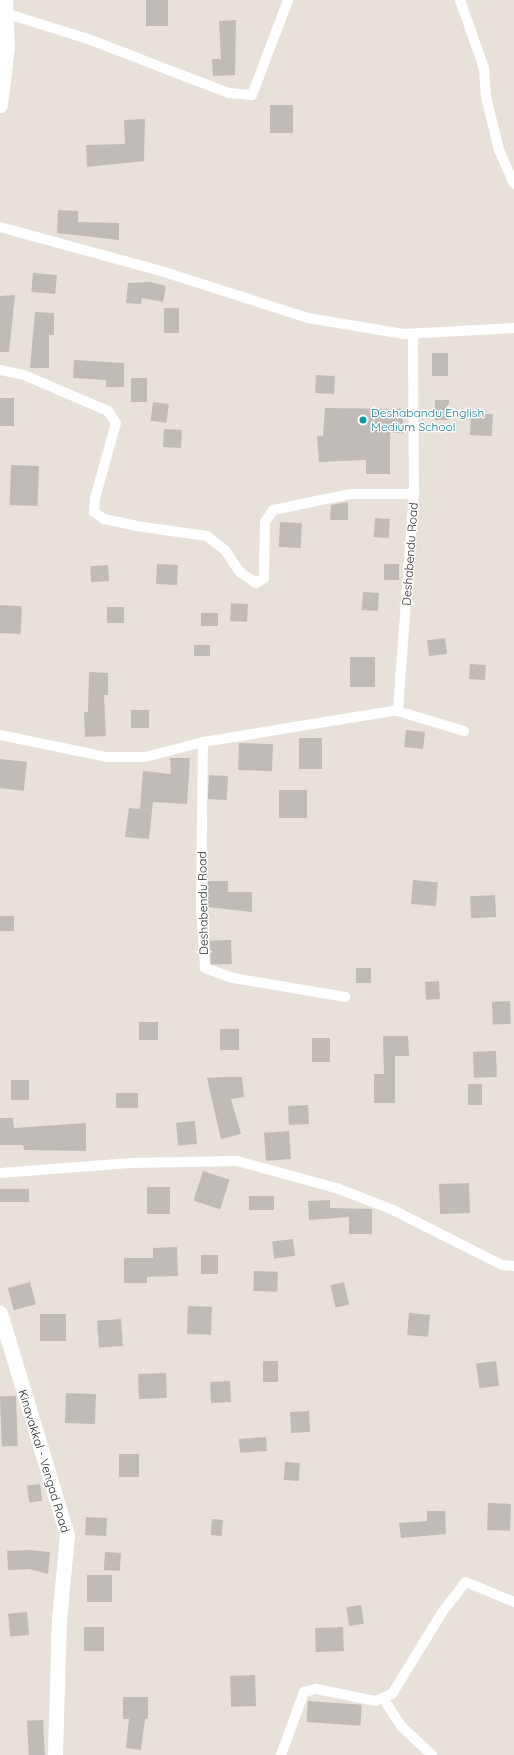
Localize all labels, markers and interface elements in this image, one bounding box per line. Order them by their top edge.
place label: Deshabandu English Medium School [371,406,484,434]
marker: Deshabandu English Medium School [358,415,368,425]
street label: Deshabendu Road [399,502,421,606]
street label: Deshabendu Road [195,851,211,955]
street label: Kinavakkal - Vengad Road [15,1388,73,1534]

